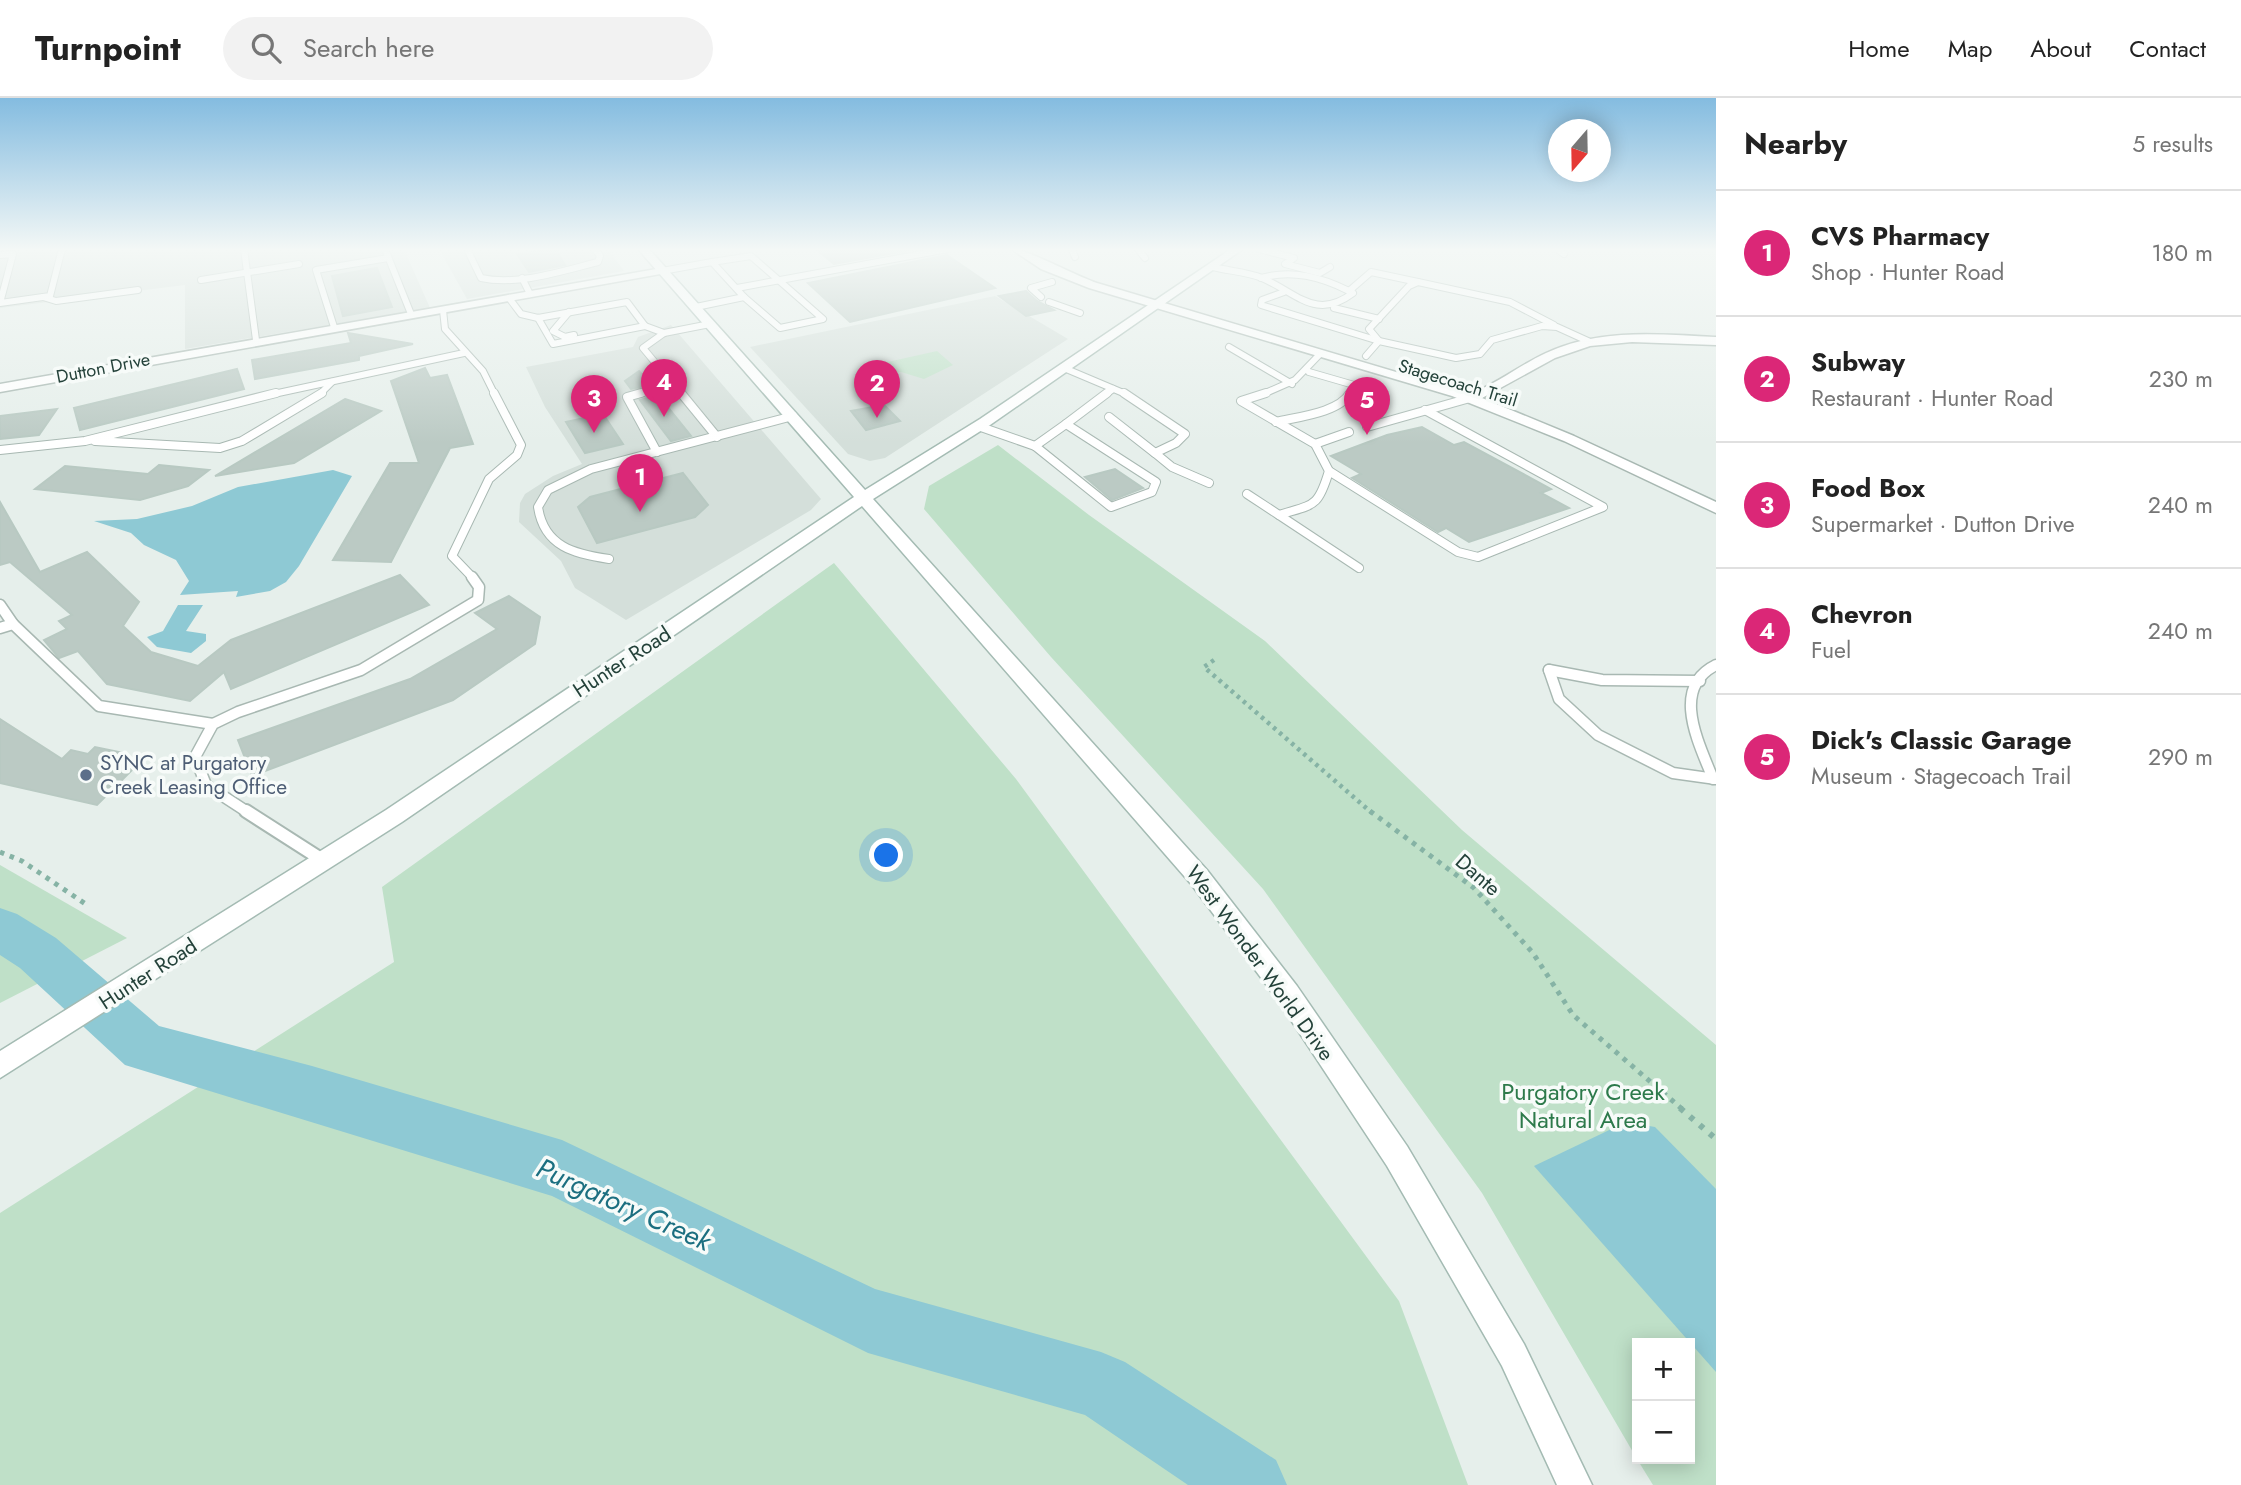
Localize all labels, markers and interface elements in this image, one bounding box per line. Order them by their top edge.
search box [223,17,713,80]
text: Turnpoint [35,25,181,72]
icon: search [247,29,285,67]
text: Search here [303,29,434,67]
text: Home [1848,31,1910,66]
text: Map [1948,31,1992,66]
text: About [2030,31,2091,66]
text: Contact [2129,31,2206,66]
north arrow [1548,119,1611,182]
text: Nearby [1744,122,1847,165]
text: 5 results [2132,127,2213,161]
text: CVS Pharmacy [1811,217,1989,255]
text: 1 [1761,236,1773,270]
text: 180 m [2151,236,2213,270]
text: Shop · Hunter Road [1811,255,2004,289]
text: Subway [1811,343,1905,381]
street label: Dutton Drive [54,346,152,390]
street label: Stagecoach Trail [1395,353,1521,413]
pin: 4 [641,359,687,417]
pin: 2 [854,360,900,418]
text: 2 [1759,362,1775,396]
text: 230 m [2149,362,2213,396]
pin: 3 [571,375,617,433]
pin: 5 [1344,377,1390,435]
text: Restaurant · Hunter Road [1811,381,2053,415]
pin: 1 [617,454,663,512]
text: Food Box [1811,469,1925,507]
text: 3 [1760,488,1774,522]
text: 240 m [2148,488,2213,522]
text: Supermarket · Dutton Drive [1811,507,2075,541]
text: Chevron [1811,595,1913,633]
text: 4 [1759,614,1775,648]
text: 240 m [2148,614,2213,648]
street label: Hunter Road [567,619,677,705]
text: Fuel [1811,633,1851,667]
text: Dick's Classic Garage [1811,721,2072,759]
text: 5 [1760,740,1774,774]
text: 290 m [2148,740,2213,774]
place label: SYNC at Purgatory Creek Leasing Office [100,748,287,802]
text: Museum · Stagecoach Trail [1811,759,2071,793]
marker: SYNC at Purgatory Creek Leasing Office [78,767,94,783]
your location [869,838,903,872]
street label: Dante [1449,847,1507,903]
street label: West Wonder World Drive [1179,859,1341,1067]
street label: Hunter Road [93,931,203,1017]
park label: Purgatory Creek Natural Area [1501,1074,1665,1137]
water label: Purgatory Creek [530,1148,719,1262]
map controls [1632,1338,1695,1464]
button: + [1632,1338,1695,1401]
button: − [1632,1401,1695,1464]

